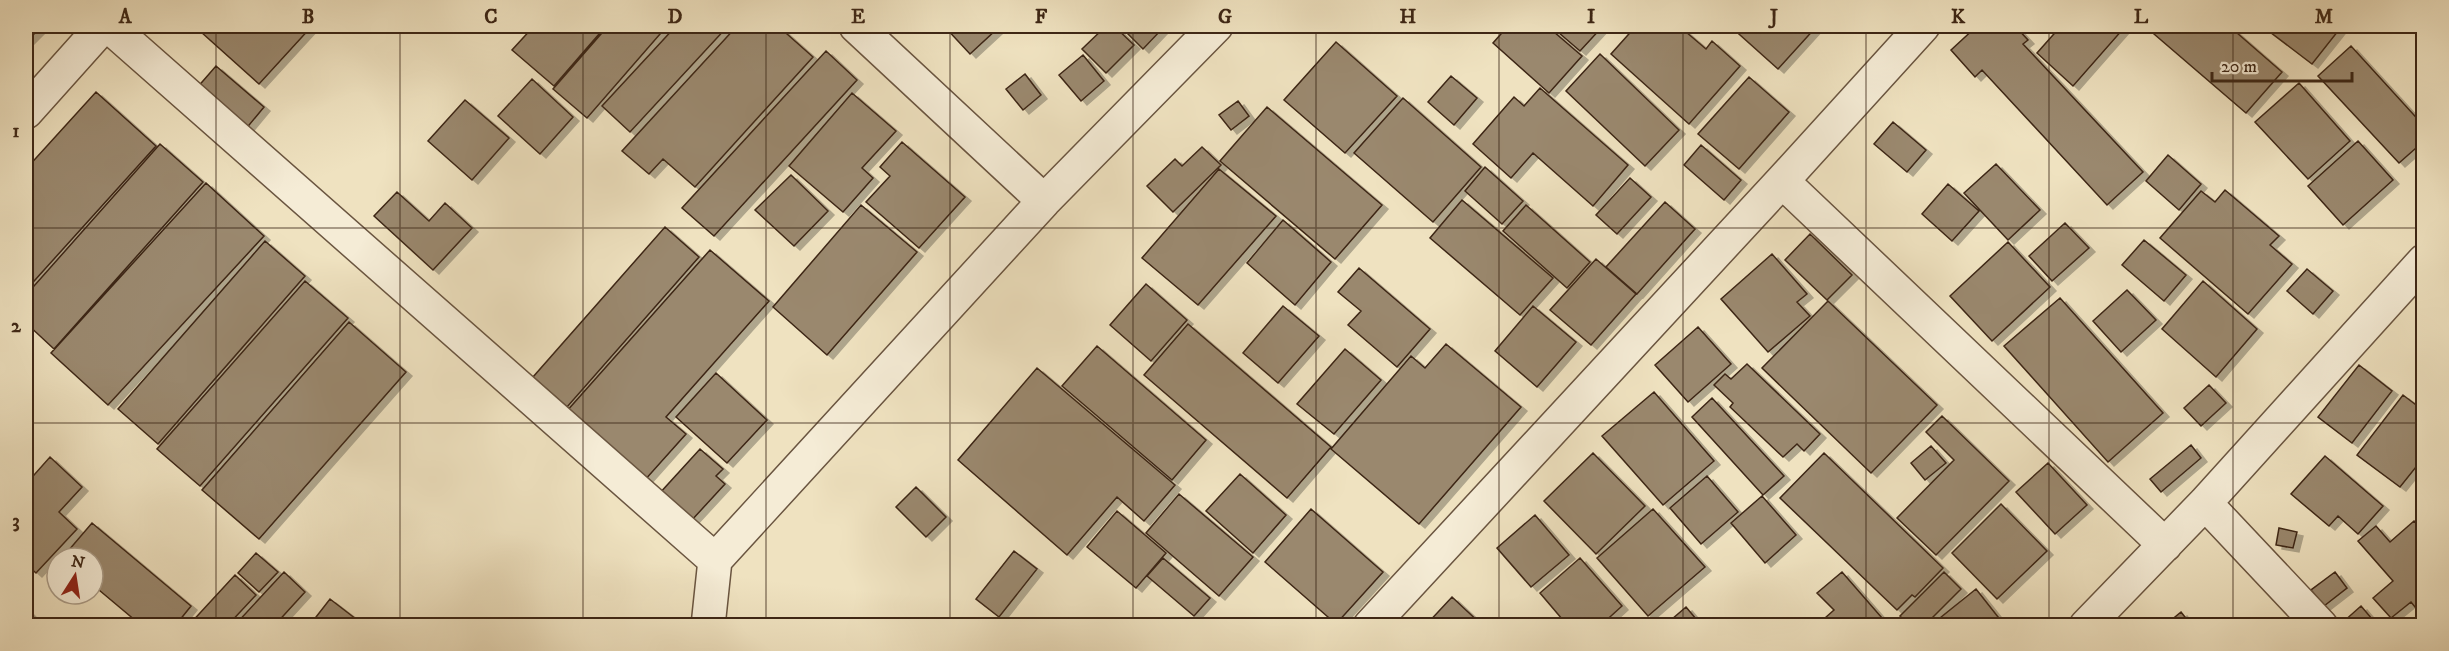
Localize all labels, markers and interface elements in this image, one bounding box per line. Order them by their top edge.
text: A [118,5,133,30]
text: B [302,5,314,30]
text: C [484,5,498,30]
text: D [668,5,683,30]
text: E [851,5,865,30]
text: F [1035,5,1048,30]
text: G [1218,5,1232,30]
text: H [1400,5,1417,30]
text: I [1587,5,1595,30]
text: J [1768,5,1778,30]
text: K [1951,5,1966,30]
text: L [2134,5,2149,30]
text: M [2315,5,2333,30]
scale bar [2212,45,2352,83]
text: 20 m [2221,56,2257,78]
text: 1 [12,119,20,144]
text: 2 [11,314,22,339]
text: 3 [12,509,20,534]
north arrow [45,546,105,606]
text: N [69,551,86,573]

